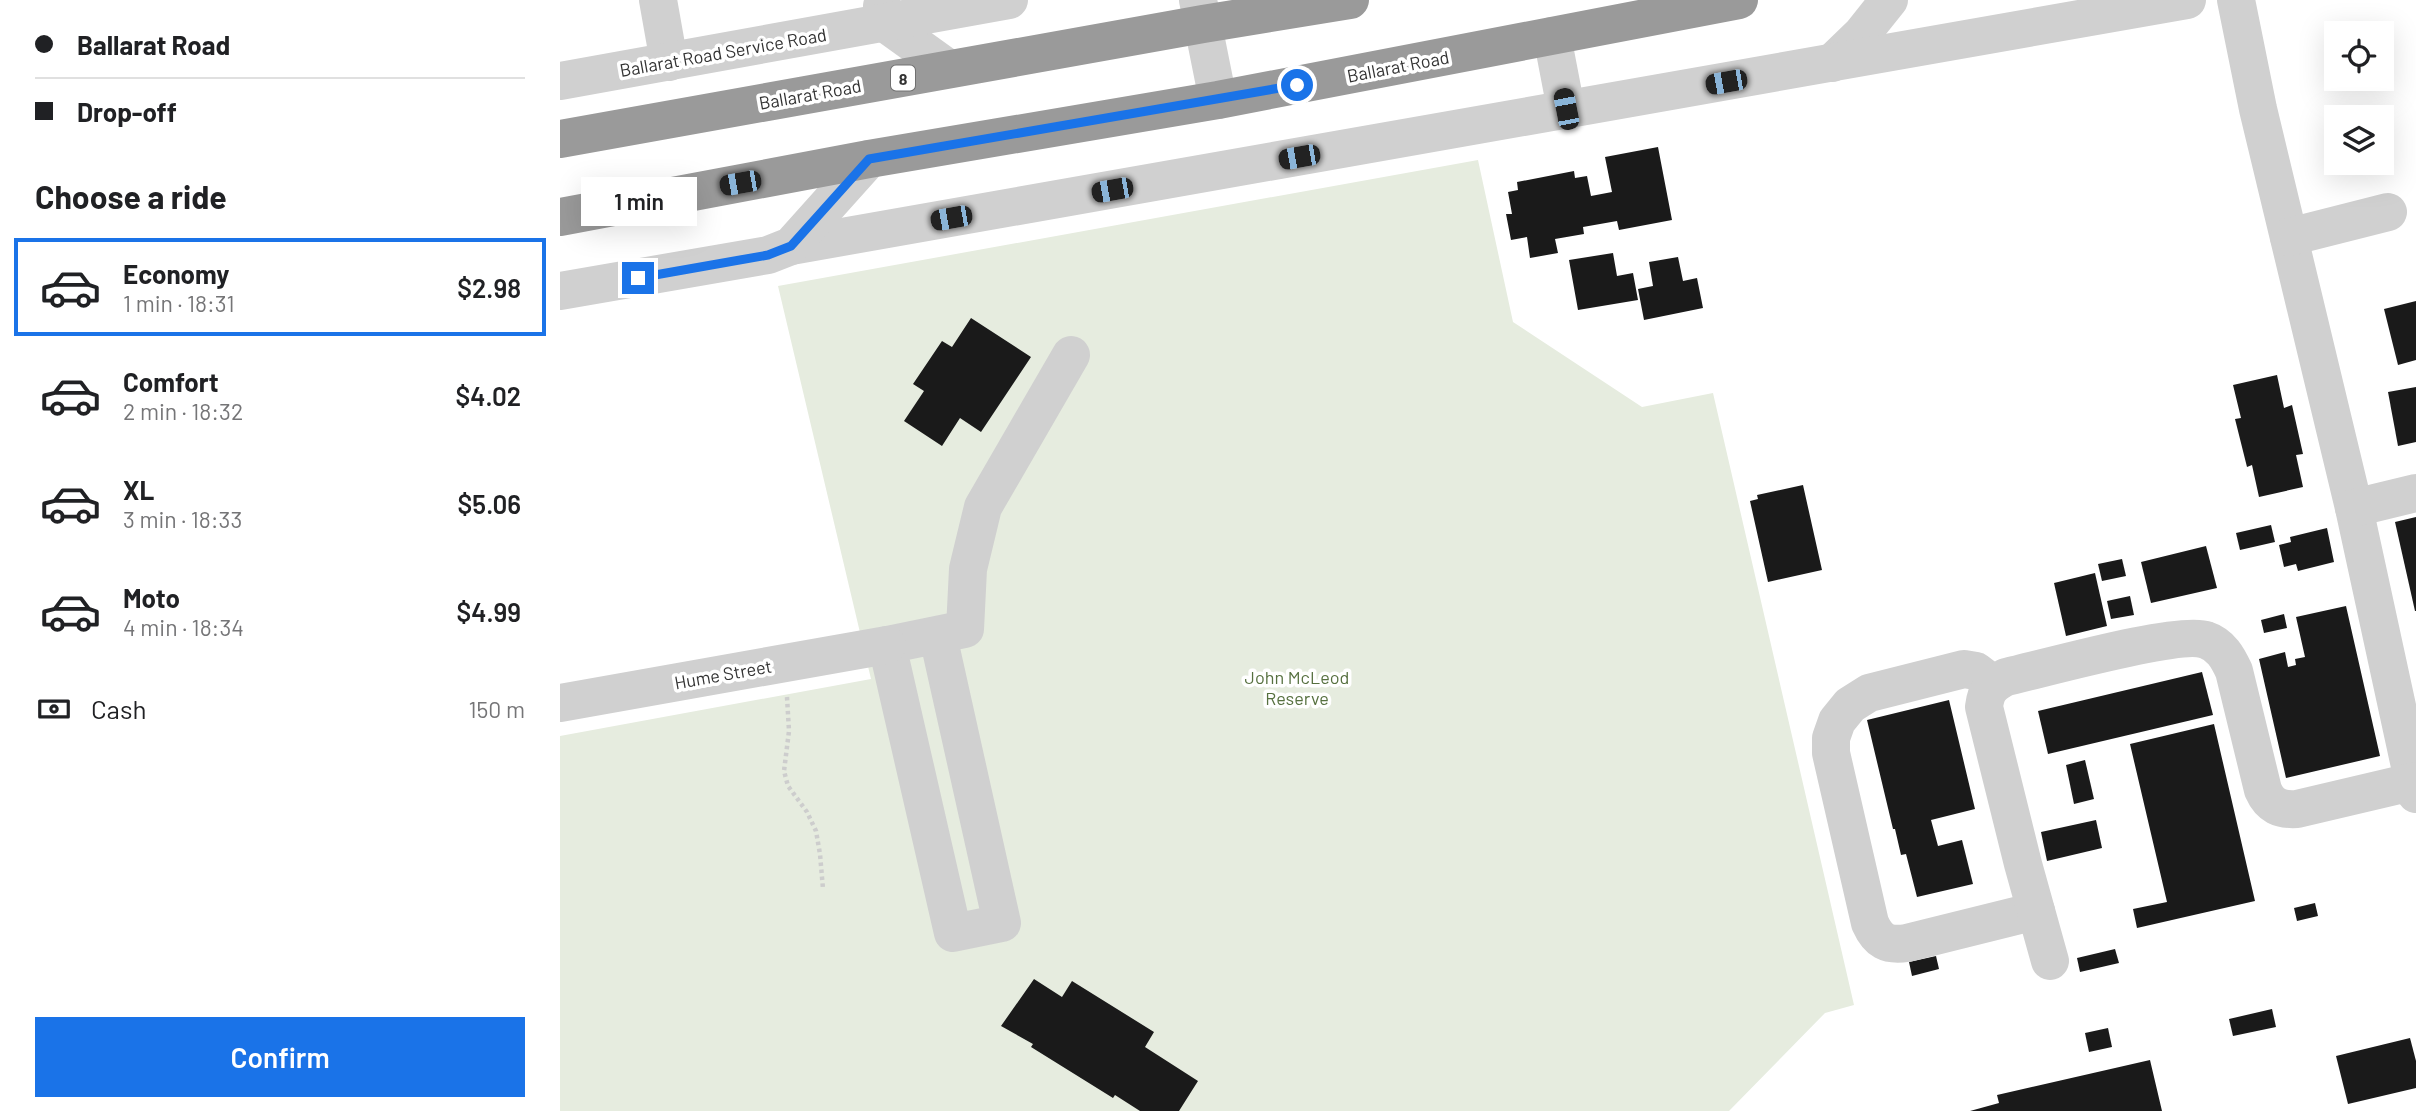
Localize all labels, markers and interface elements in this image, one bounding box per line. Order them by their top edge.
map controls [2324,21,2394,175]
button: locate [2324,21,2394,91]
street label: Ballarat Road Service Road [618,23,828,81]
text: Ballarat Road [77,29,230,60]
street label: Ballarat Road [1345,45,1451,87]
road number: 8 [891,66,915,90]
car [1704,68,1749,96]
route start [1281,69,1313,101]
street label: Ballarat Road [757,74,863,114]
car [1552,86,1581,132]
text: Drop-off [77,96,177,127]
button: layers [2324,105,2394,175]
car [1277,143,1322,171]
car [718,169,763,197]
callout: 1 min [580,176,696,226]
car [1090,176,1135,204]
text: Choose a ride [35,177,227,215]
text: 1 min [614,187,664,215]
car [929,204,974,232]
icon: car [39,256,102,319]
text: Economy [123,258,229,289]
route end [622,262,654,294]
text: $2.98 [457,272,521,303]
text: 1 min · 18:31 [123,289,235,317]
icon: car [39,364,102,427]
text: Comfort [123,366,219,397]
text: $4.02 [456,380,521,411]
text: 2 min · 18:32 [123,397,243,425]
icon: car [39,472,102,535]
text: XL [123,474,154,505]
text: $5.06 [458,488,521,519]
text: 3 min · 18:33 [123,505,242,533]
icon: car [39,580,102,643]
text: Moto [123,582,180,613]
text: $4.99 [457,596,521,627]
text: 4 min · 18:34 [123,613,244,641]
street label: Hume Street [673,655,773,693]
park label: John McLeod Reserve [1245,666,1349,709]
icon: cash [35,690,73,728]
text: Cash [91,693,146,724]
text: 150 m [469,695,525,723]
button: Confirm [35,1017,525,1097]

